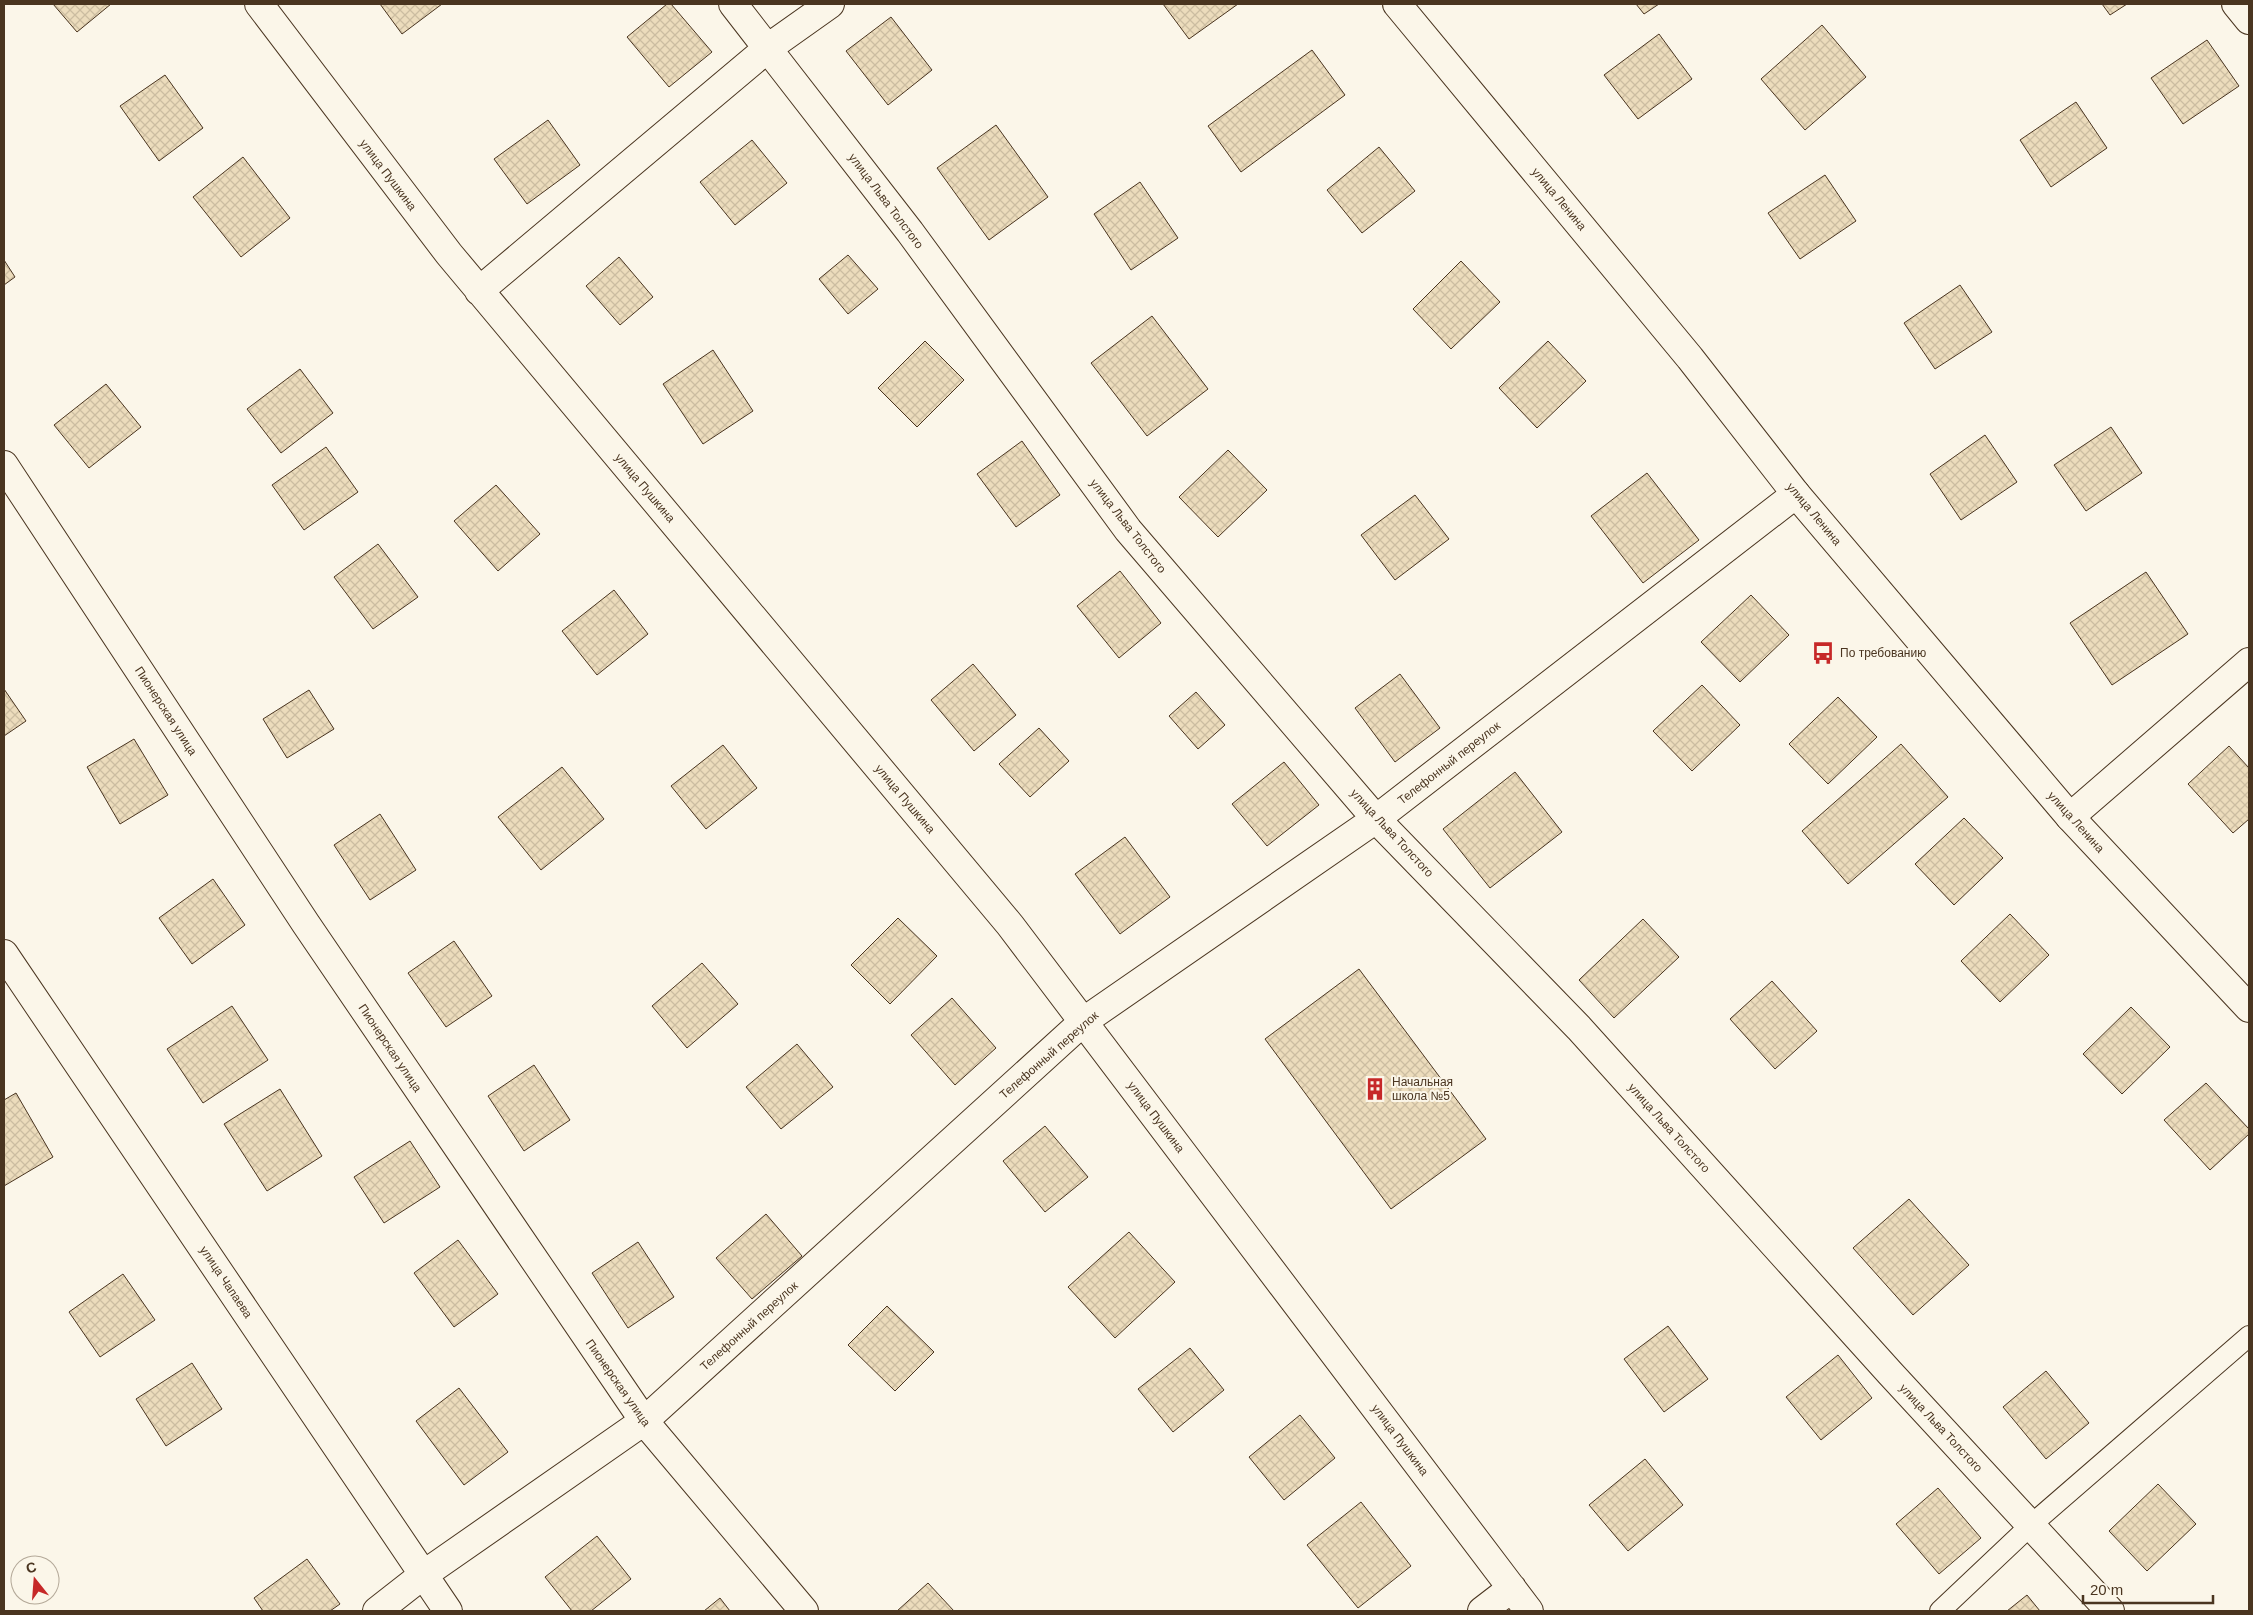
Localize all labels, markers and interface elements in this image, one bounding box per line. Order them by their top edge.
street label: улица Пушкина [357,137,420,214]
street label: улица Льва Толстого [846,151,926,252]
street label: улица Ленина [1529,165,1589,233]
street label: улица Пушкина [612,451,678,526]
street label: улица Льва Толстого [1087,476,1169,576]
street label: улица Ленина [1784,480,1844,548]
bus stop icon: По требованию [1810,640,1836,666]
place label: По требованию [1840,646,1926,660]
street label: Пионерская улица [132,664,200,758]
street label: Телефонный переулок [1395,718,1504,807]
street label: улица Пушкина [872,762,938,837]
street label: улица Льва Толстого [1348,786,1437,880]
street label: улица Ленина [2045,789,2107,856]
street label: Пионерская улица [355,1001,425,1095]
street label: Телефонный переулок [997,1008,1102,1102]
place label: Начальная школа №5 [1392,1075,1453,1103]
building icon: Начальная школа №5 [1362,1076,1388,1102]
street label: улица Пушкина [1125,1079,1188,1156]
street label: улица Льва Толстого [1625,1080,1713,1176]
street label: улица Чапаева [197,1243,255,1321]
street label: Телефонный переулок [697,1278,801,1373]
street label: Пионерская улица [583,1337,653,1429]
street label: улица Льва Толстого [1897,1381,1986,1475]
street label: улица Пушкина [1369,1402,1432,1479]
north arrow [10,1555,60,1605]
text: С [24,1558,38,1577]
scale bar [2083,1572,2213,1604]
text: 20 m [2090,1581,2123,1598]

